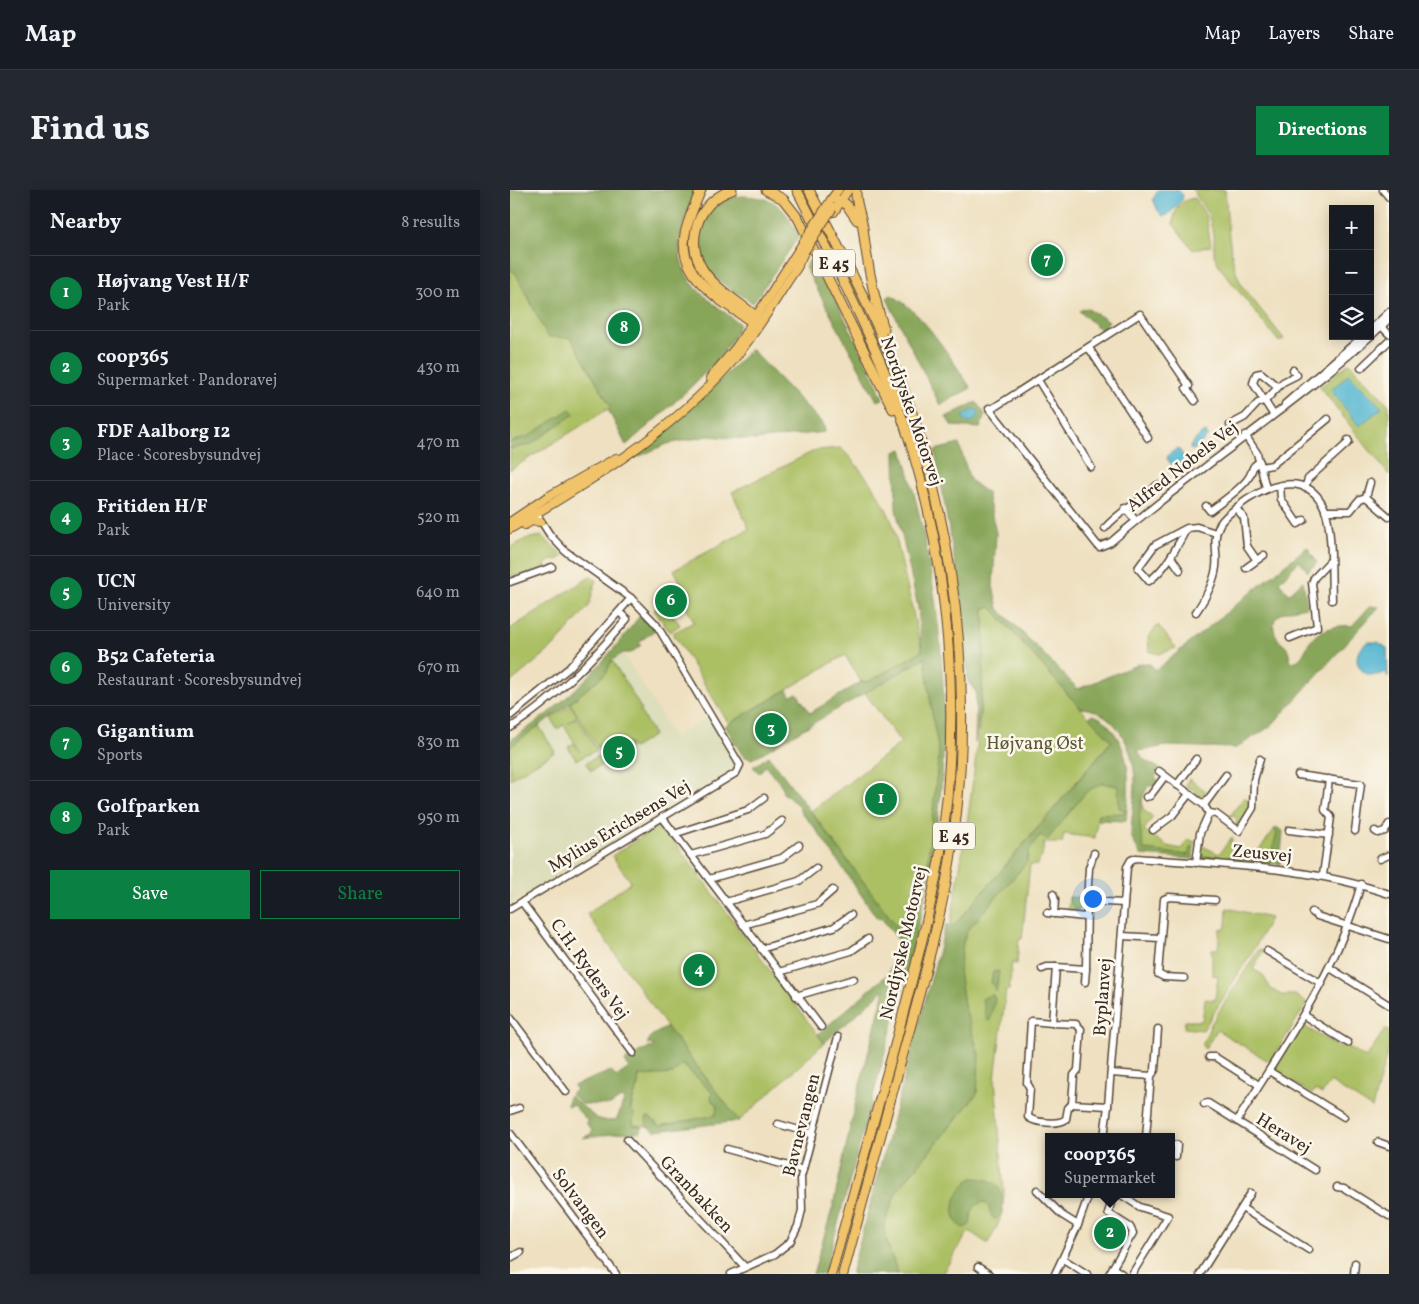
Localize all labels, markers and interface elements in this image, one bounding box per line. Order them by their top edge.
text: Map [25,18,76,52]
text: Map [1204,22,1240,47]
text: Layers [1268,22,1320,47]
text: Share [1348,22,1394,47]
text: Find us [30,106,150,154]
button: Directions [1256,106,1389,155]
map controls [1329,205,1374,340]
button: + [1329,205,1374,250]
text: Nearby [50,208,121,237]
text: 8 results [401,212,460,234]
pin: 7 [1031,241,1063,279]
road number: E 45 [813,249,855,276]
button: − [1329,250,1374,295]
text: Højvang Vest H/F [97,269,249,295]
text: 1 [63,282,69,304]
text: 300 m [415,282,460,304]
text: Park [97,295,130,317]
button: layers [1329,295,1374,340]
pin: 8 [608,309,640,347]
street label: Nordjyske Motorvej [873,333,948,490]
text: coop365 [97,344,169,370]
text: 2 [62,357,70,379]
text: 430 m [416,357,460,379]
text: Supermarket · Pandoravej [97,370,277,392]
street label: Alfred Nobels Vej [1122,416,1244,519]
text: FDF Aalborg 12 [97,419,230,445]
text: 3 [62,432,70,454]
text: 470 m [416,432,460,454]
text: Place · Scoresbysundvej [97,445,261,467]
text: Fritiden H/F [97,494,208,520]
text: 4 [61,507,71,529]
text: 520 m [417,507,460,529]
text: Park [97,520,130,542]
text: UCN [97,569,136,595]
text: 5 [62,582,70,604]
text: 640 m [416,582,460,604]
pin: 6 [655,582,687,620]
text: University [97,595,171,617]
text: B52 Cafeteria [97,644,215,670]
text: 6 [62,657,70,679]
text: 670 m [418,657,460,679]
text: Restaurant · Scoresbysundvej [97,670,302,692]
pin: 3 [755,710,787,748]
text: Gigantium [97,719,194,745]
text: 7 [62,732,70,754]
text: 830 m [417,732,460,754]
park label: Højvang Øst [986,732,1084,757]
pin: 5 [603,733,635,771]
text: Sports [97,745,143,767]
street label: Mylius Erichsens Vej [544,775,696,880]
pin: 1 [865,780,897,818]
text: Golfparken [97,794,200,820]
text: 8 [62,807,70,829]
text: 950 m [418,807,460,829]
text: Park [97,820,130,842]
road number: E 45 [933,822,975,849]
street label: Zeusvej [1231,839,1293,870]
street label: Nordjyske Motorvej [875,864,934,1023]
button: Save [50,870,250,919]
button: Share [260,870,460,919]
your location [1080,886,1106,912]
street label: C.H. Ryders Vej [543,914,634,1026]
pin: 4 [683,951,715,989]
street label: Byplanvej [1088,957,1119,1037]
street label: Bavnevangen [778,1071,827,1180]
street label: Heravej [1251,1108,1316,1161]
popup [1045,1133,1175,1198]
text: coop365 [1064,1142,1136,1168]
street label: Granbakken [653,1151,739,1240]
street label: Solvangen [545,1163,615,1245]
text: Supermarket [1064,1168,1156,1190]
pin: 2 [1094,1214,1126,1252]

